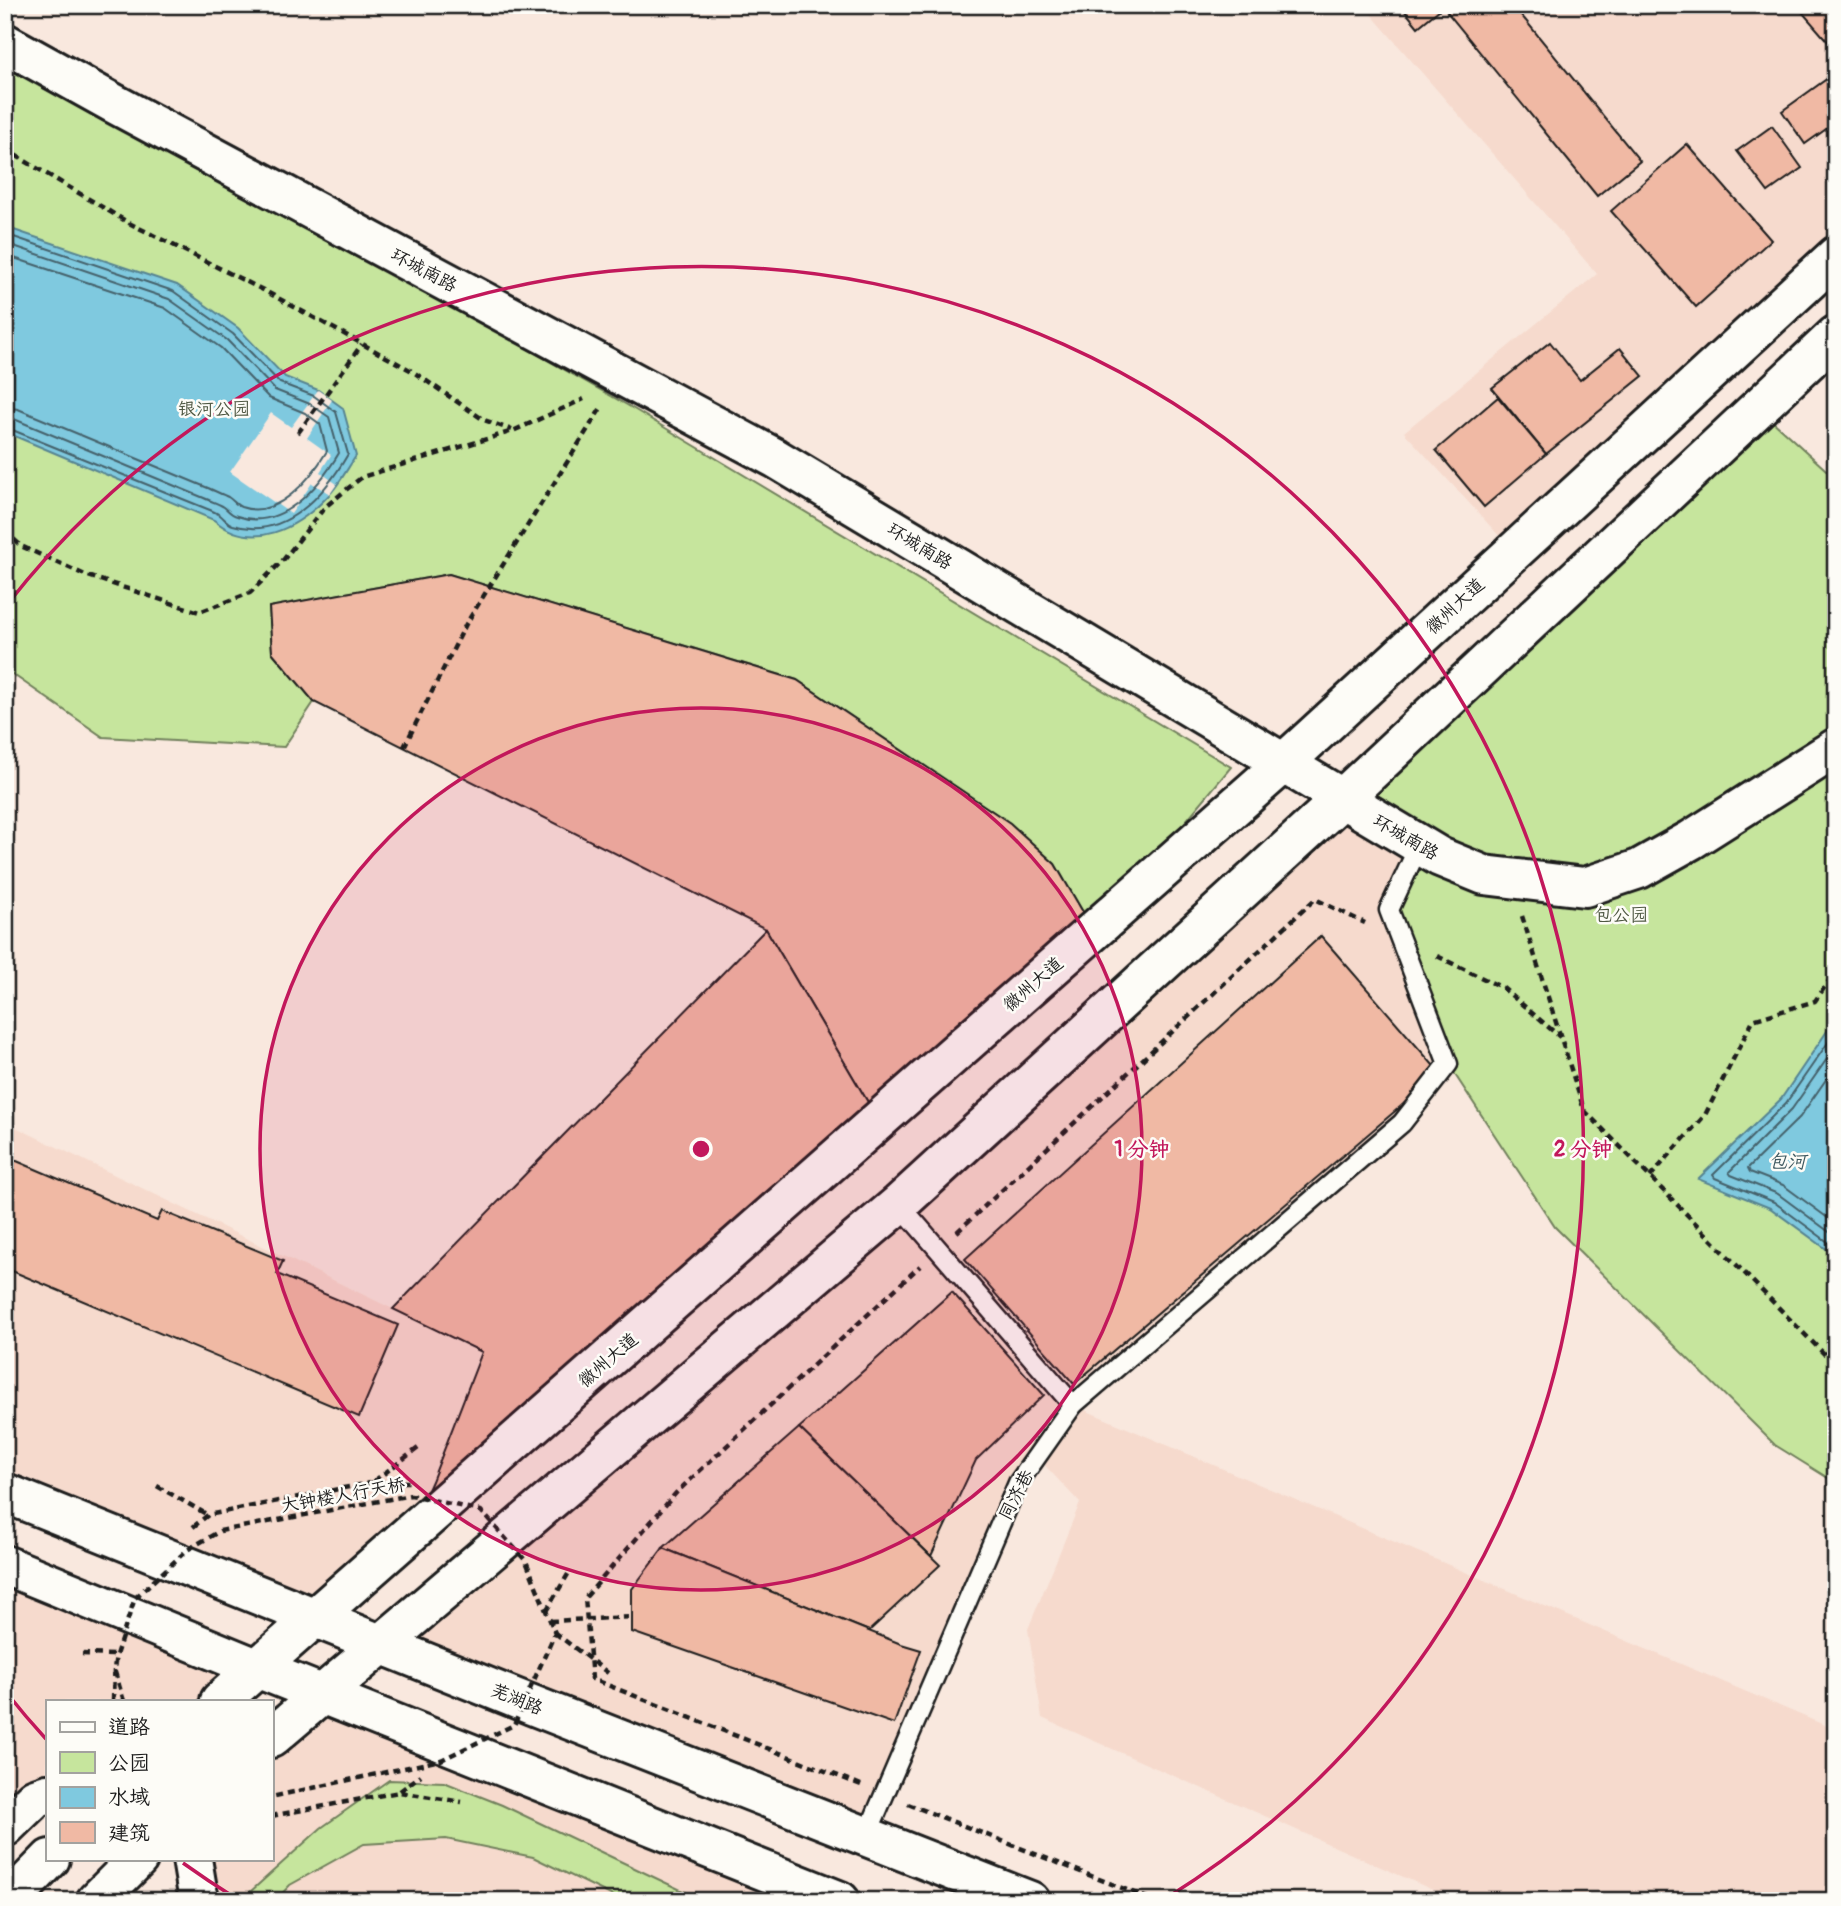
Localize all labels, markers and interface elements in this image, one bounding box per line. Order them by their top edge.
street label: 环城南路 [387,243,461,297]
park label: 银河公园 [178,398,250,421]
street label: 环城南路 [883,518,957,575]
street label: 徽州大道 [1421,573,1490,639]
street label: 环城南路 [1369,809,1443,865]
park label: 包公园 [1594,904,1648,927]
street label: 徽州大道 [999,952,1068,1017]
text: 1 分钟 [1115,1136,1169,1163]
text: 2 分钟 [1554,1136,1612,1163]
centre of rings [689,1137,713,1161]
water label: 包河 [1768,1150,1809,1174]
street label: 徽州大道 [574,1328,643,1393]
street label: 同济巷 [994,1466,1039,1525]
street label: 大钟楼人行天桥 [279,1473,407,1518]
street label: 芜湖路 [487,1679,546,1720]
legend [46,1700,273,1860]
text: 道路 [108,1714,150,1741]
text: 公园 [108,1750,150,1777]
text: 水域 [108,1784,150,1811]
text: 建筑 [108,1820,150,1847]

